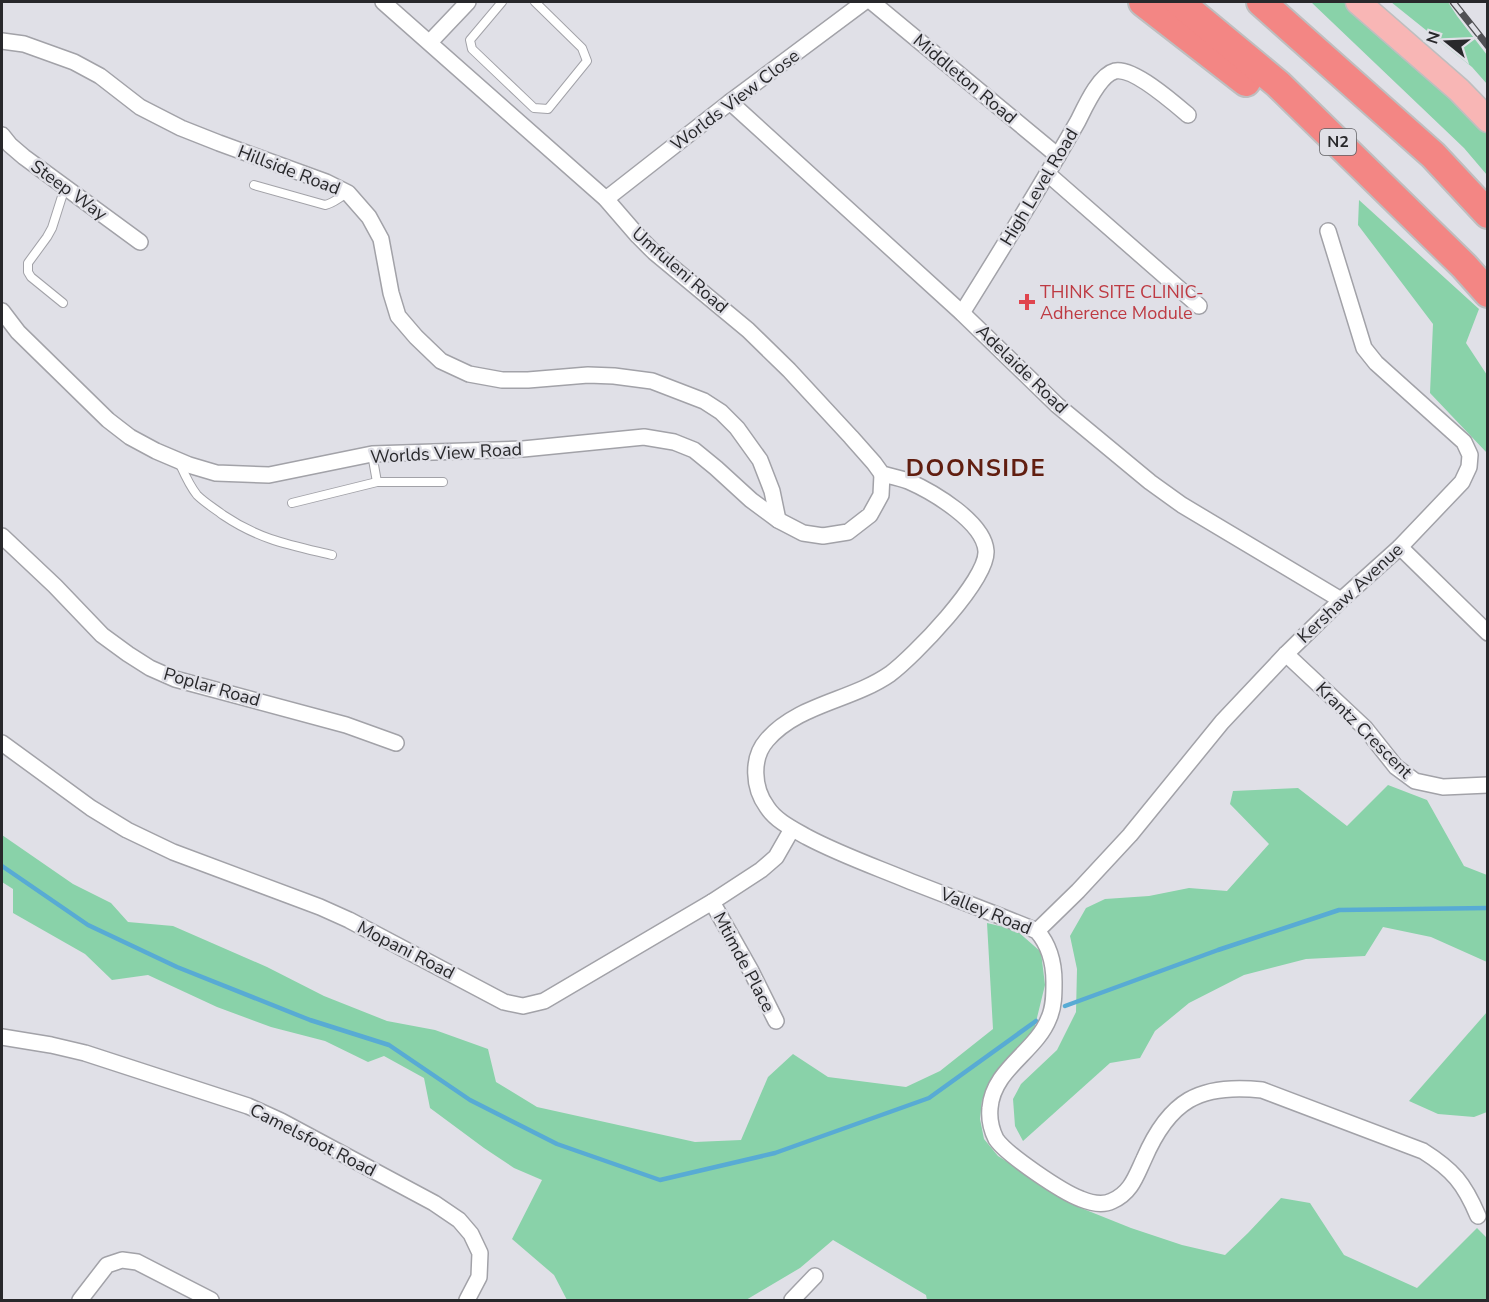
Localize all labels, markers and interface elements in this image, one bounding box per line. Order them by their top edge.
north arrow [1417,12,1477,72]
street label: Middleton Road [908,29,1022,129]
text: N [1421,29,1446,47]
street label: Worlds View Close [666,44,804,156]
street label: High Level Road [994,124,1084,250]
road number: N2 [1320,129,1356,155]
street label: Hillside Road [234,139,344,201]
street label: Steep Way [26,154,113,226]
street label: Umfuleni Road [627,221,733,319]
place label: THINK SITE CLINIC- Adherence Module [1040,280,1204,325]
marker: THINK SITE CLINIC- Adherence Module [1018,293,1036,311]
street label: Adelaide Road [971,319,1073,419]
street label: Worlds View Road [370,437,522,469]
district label: DOONSIDE [906,452,1046,484]
street label: Kershaw Avenue [1292,538,1408,648]
street label: Poplar Road [161,662,263,712]
street label: Krantz Crescent [1310,676,1418,784]
street label: Valley Road [936,881,1035,940]
street label: Mtimde Place [708,908,780,1016]
street label: Mopani Road [353,915,459,985]
street label: Camelsfoot Road [246,1098,380,1182]

